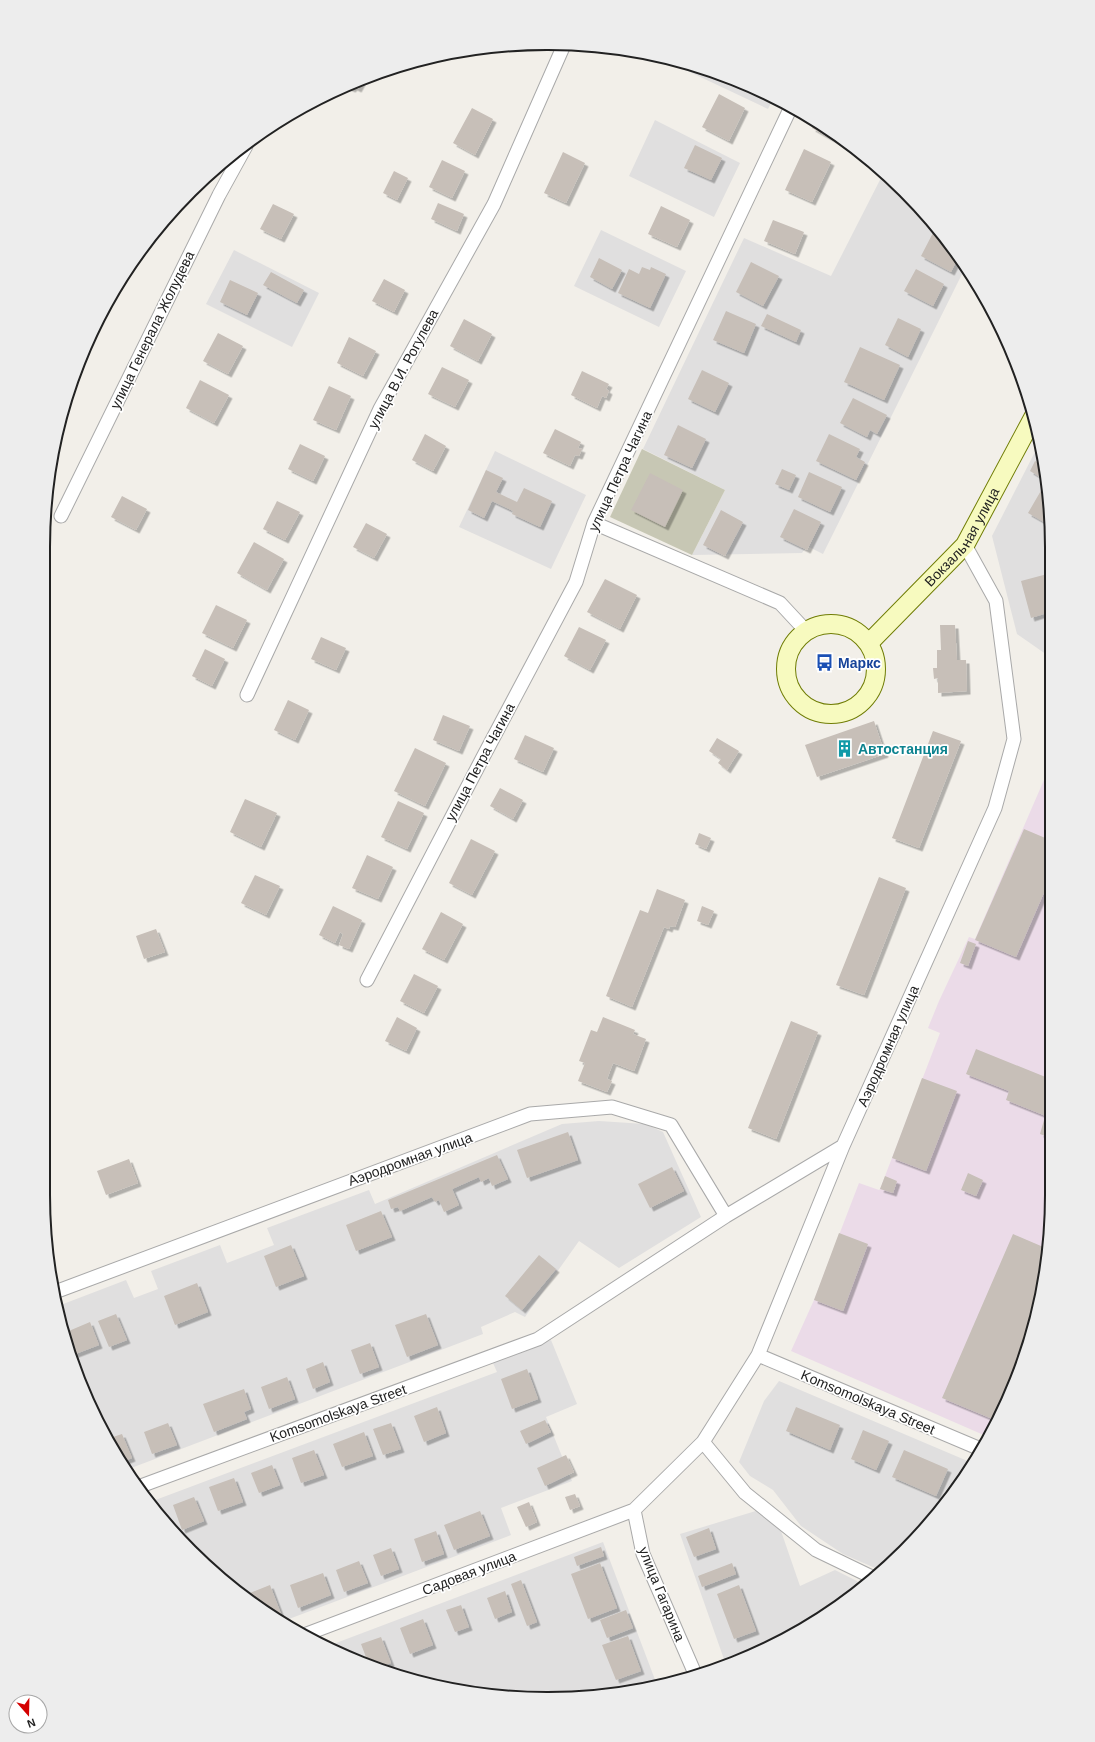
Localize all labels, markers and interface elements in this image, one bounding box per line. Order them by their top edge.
street label: улица Генерала Жолудева [107,248,197,412]
street label: улица В.И. Рогулева [365,306,441,431]
street label: улица Петра Чагина [585,408,655,534]
street label: Вокзальная улица [921,484,1002,590]
bus stop icon: Маркс [815,653,835,673]
place label: Маркс [838,655,881,671]
street label: улица Петра Чагина [442,700,518,824]
building icon: Автостанция [835,739,855,759]
place label: Автостанция [858,741,948,757]
street label: Аэродромная улица [854,983,922,1109]
street label: Аэродромная улица [346,1129,474,1189]
street label: Komsomolskaya Street [799,1367,937,1438]
street label: Komsomolskaya Street [268,1381,408,1445]
street label: улица Гагарина [636,1544,688,1644]
street label: Садовая улица [420,1548,518,1598]
north arrow [8,1694,48,1734]
text: N [26,1716,37,1730]

